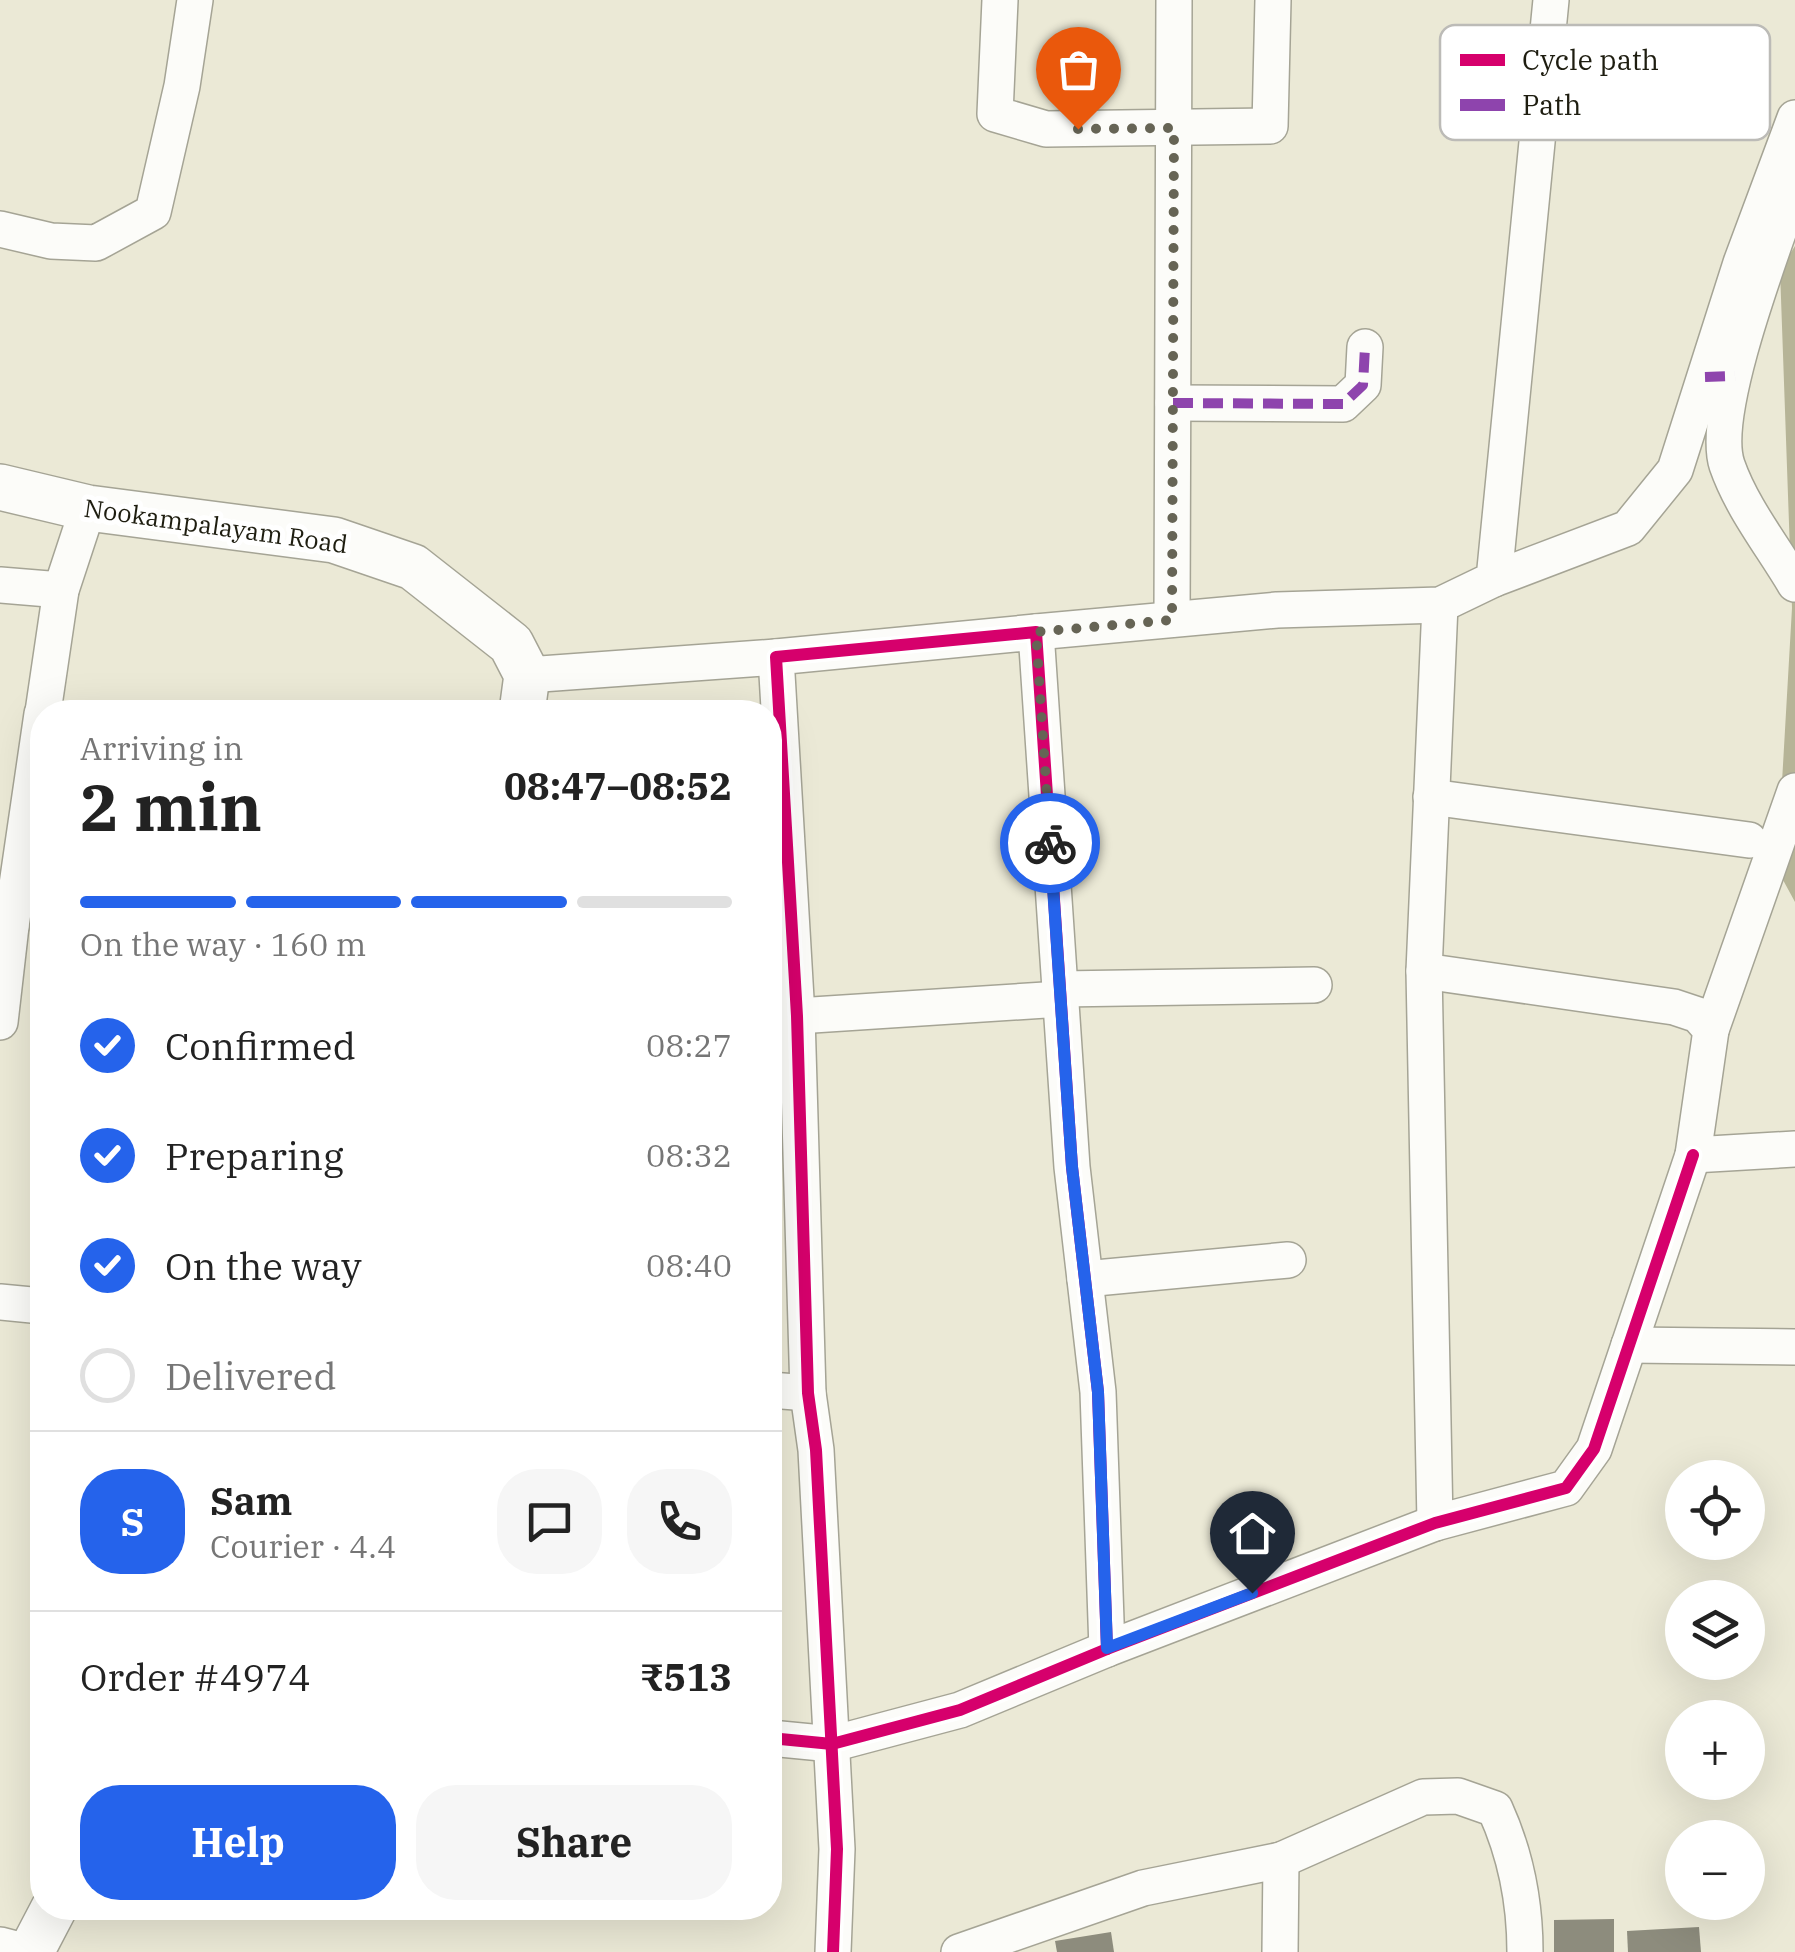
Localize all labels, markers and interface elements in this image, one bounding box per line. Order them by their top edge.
legend [1440,25,1770,140]
pin [1036,27,1121,130]
text: Cycle path [1522,41,1659,78]
icon: bag [1051,42,1106,97]
text: Path [1522,86,1581,123]
street label: Nookampalayam Road [82,491,350,560]
text: Arriving in [80,727,243,769]
text: 08:47–08:52 [504,761,732,810]
text: 2 min [80,764,262,849]
courier [1000,793,1100,893]
icon: bike [1023,816,1078,871]
text: On the way · 160 m [80,923,366,965]
icon: check [80,1018,135,1073]
text: Confirmed [165,1021,356,1070]
text: 08:27 [646,1024,732,1066]
icon: check [80,1128,135,1183]
text: Preparing [165,1131,344,1180]
text: 08:32 [646,1134,732,1176]
icon: check [80,1238,135,1293]
text: On the way [165,1241,362,1290]
text: 08:40 [646,1244,732,1286]
text: Delivered [165,1351,337,1400]
map controls [1665,1460,1765,1920]
button: locate [1665,1460,1765,1560]
button: chat [497,1469,602,1574]
button: phone [627,1469,732,1574]
text: Sam [210,1476,293,1525]
pin [1210,1491,1295,1594]
text: S [121,1497,144,1546]
icon: home [1225,1506,1280,1561]
text: Courier · 4.4 [210,1525,396,1567]
button: layers [1665,1580,1765,1680]
text: Order #4974 [80,1652,311,1701]
text: ₹513 [639,1652,732,1701]
button: + [1665,1700,1765,1800]
button: Help [80,1785,396,1900]
button: Share [416,1785,732,1900]
button: − [1665,1820,1765,1920]

